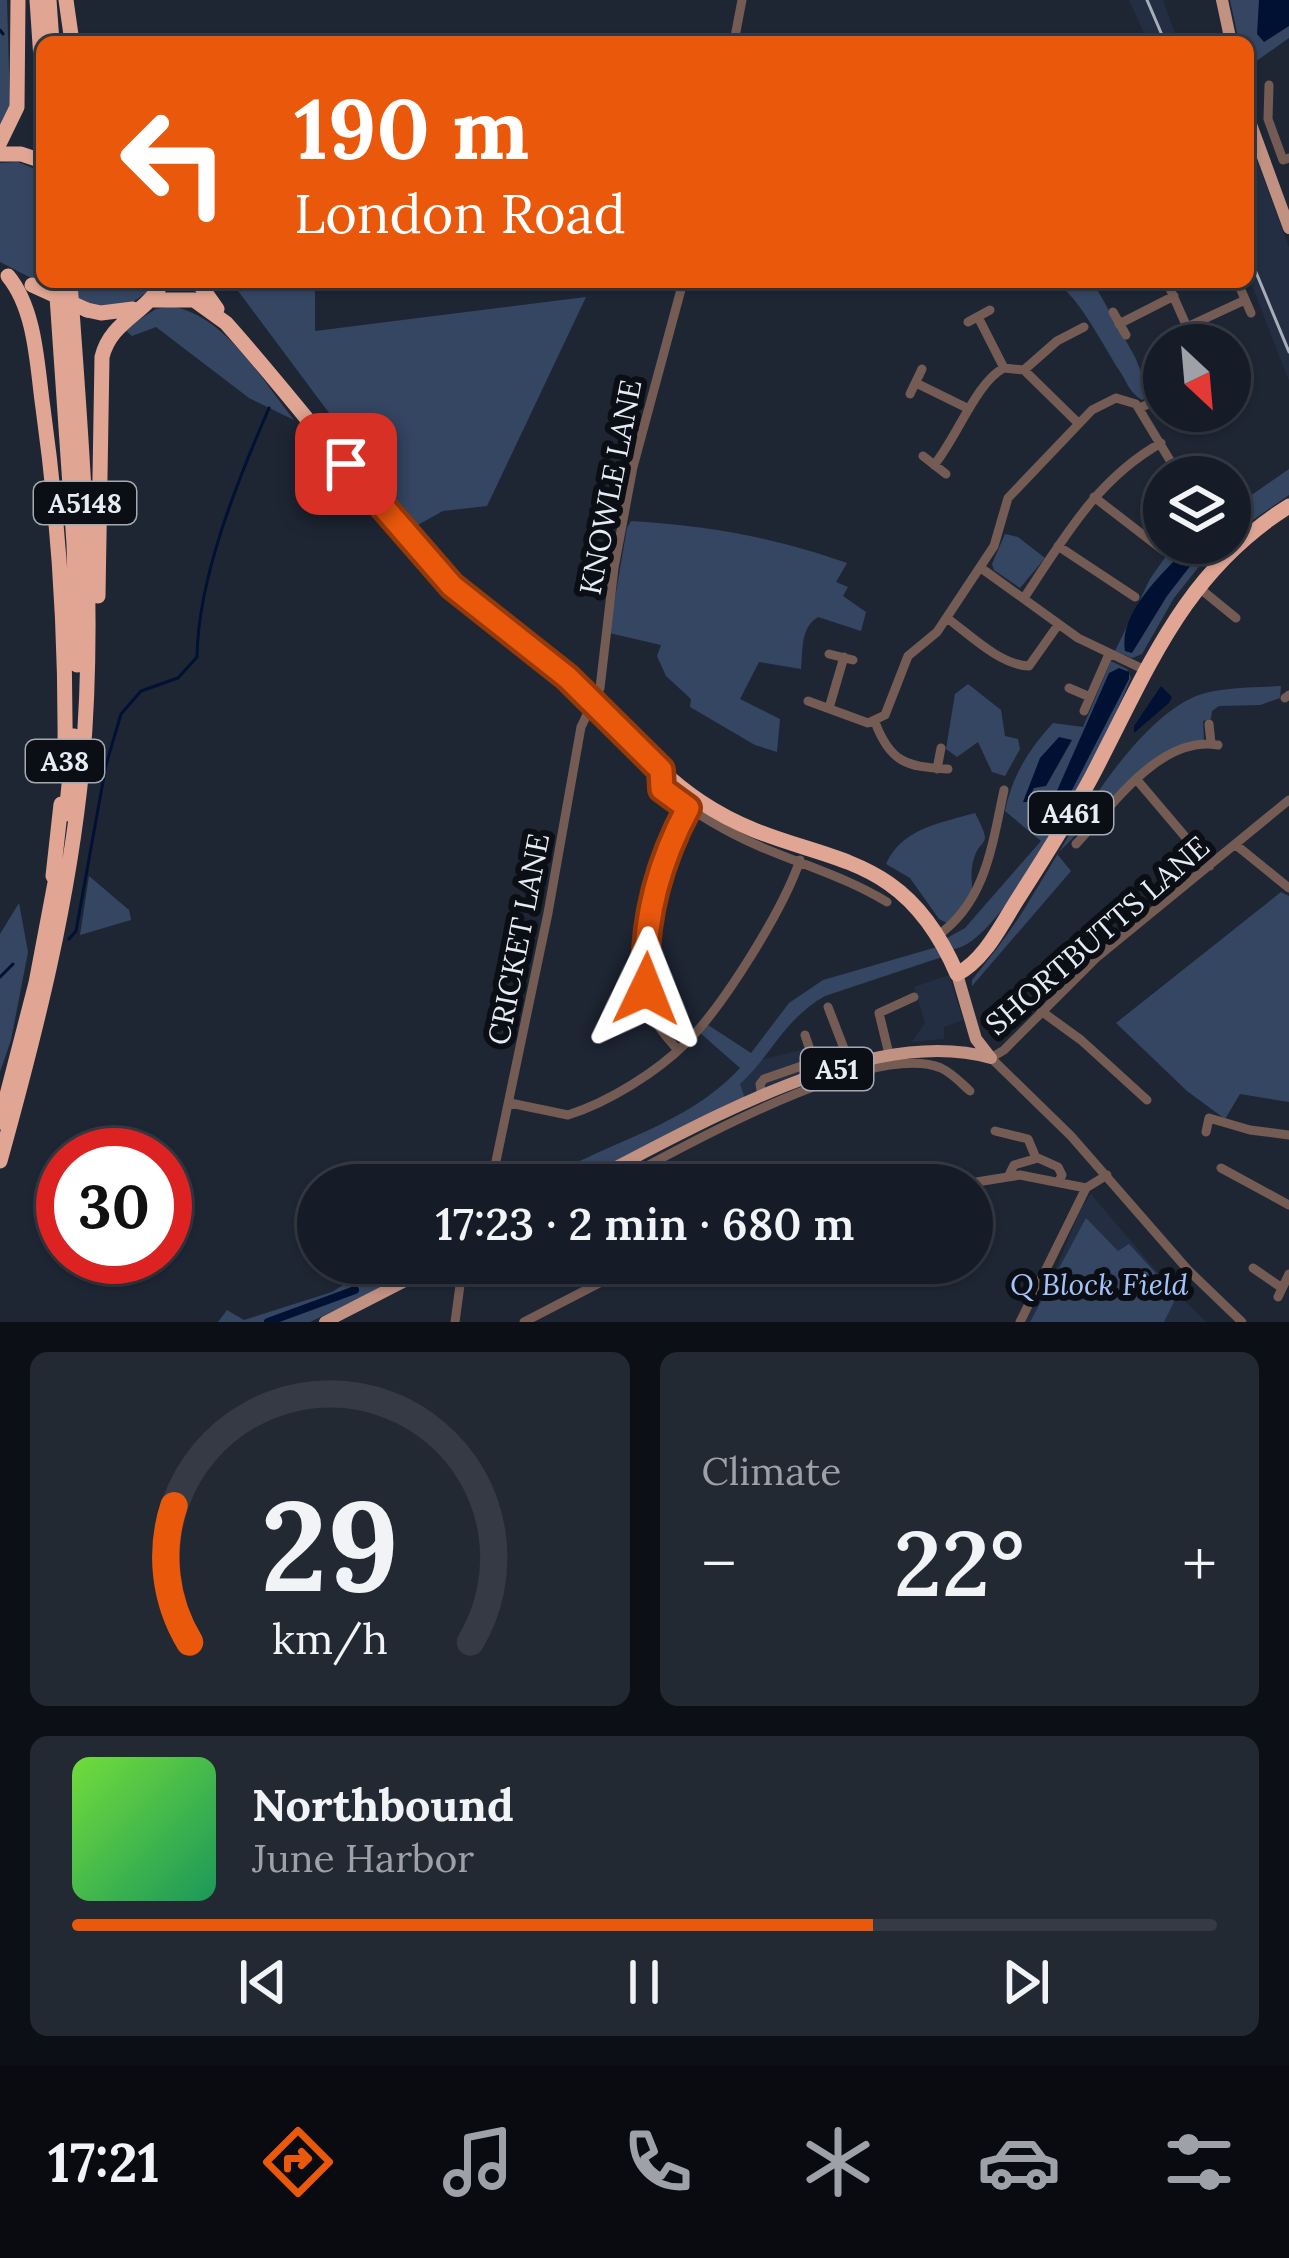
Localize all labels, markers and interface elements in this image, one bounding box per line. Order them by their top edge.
text: 190 m [294,74,529,182]
icon: left [96,84,252,240]
text: London Road [294,179,626,248]
north arrow [1143,324,1251,432]
map controls [1143,324,1251,564]
street label: KNOWLE LANE [571,376,649,598]
pin [295,413,397,515]
icon: arrive [313,431,379,497]
button: layers [1143,456,1251,564]
road number: A5148 [34,482,136,524]
road number: A38 [26,740,104,782]
road number: A461 [1029,792,1113,834]
street label: SHORTBUTTS LANE [977,827,1217,1043]
street label: CRICKET LANE [479,830,557,1048]
position arrow [583,926,709,1052]
road number: A51 [801,1048,873,1090]
speed limit sign: 30 [36,1128,192,1284]
text: 17:23 · 2 min · 680 m [435,1195,855,1252]
park label: Q Block Field [1010,1265,1188,1303]
text: Climate [702,1446,841,1496]
text: 29 [261,1465,399,1625]
text: 22° [894,1505,1025,1621]
text: − [702,1521,736,1605]
text: + [1182,1521,1217,1605]
text: km/h [272,1611,388,1666]
text: Northbound [252,1776,514,1833]
text: June Harbor [252,1833,474,1883]
icon: previous [230,1949,296,2015]
icon: pause [611,1949,677,2015]
icon: next [993,1949,1059,2015]
icon: directions [256,2120,340,2204]
icon: music [436,2120,520,2204]
icon: phone [616,2120,700,2204]
icon: climate [796,2120,880,2204]
icon: car [977,2120,1061,2204]
icon: filters [1157,2120,1241,2204]
text: 17:21 [48,2128,160,2197]

